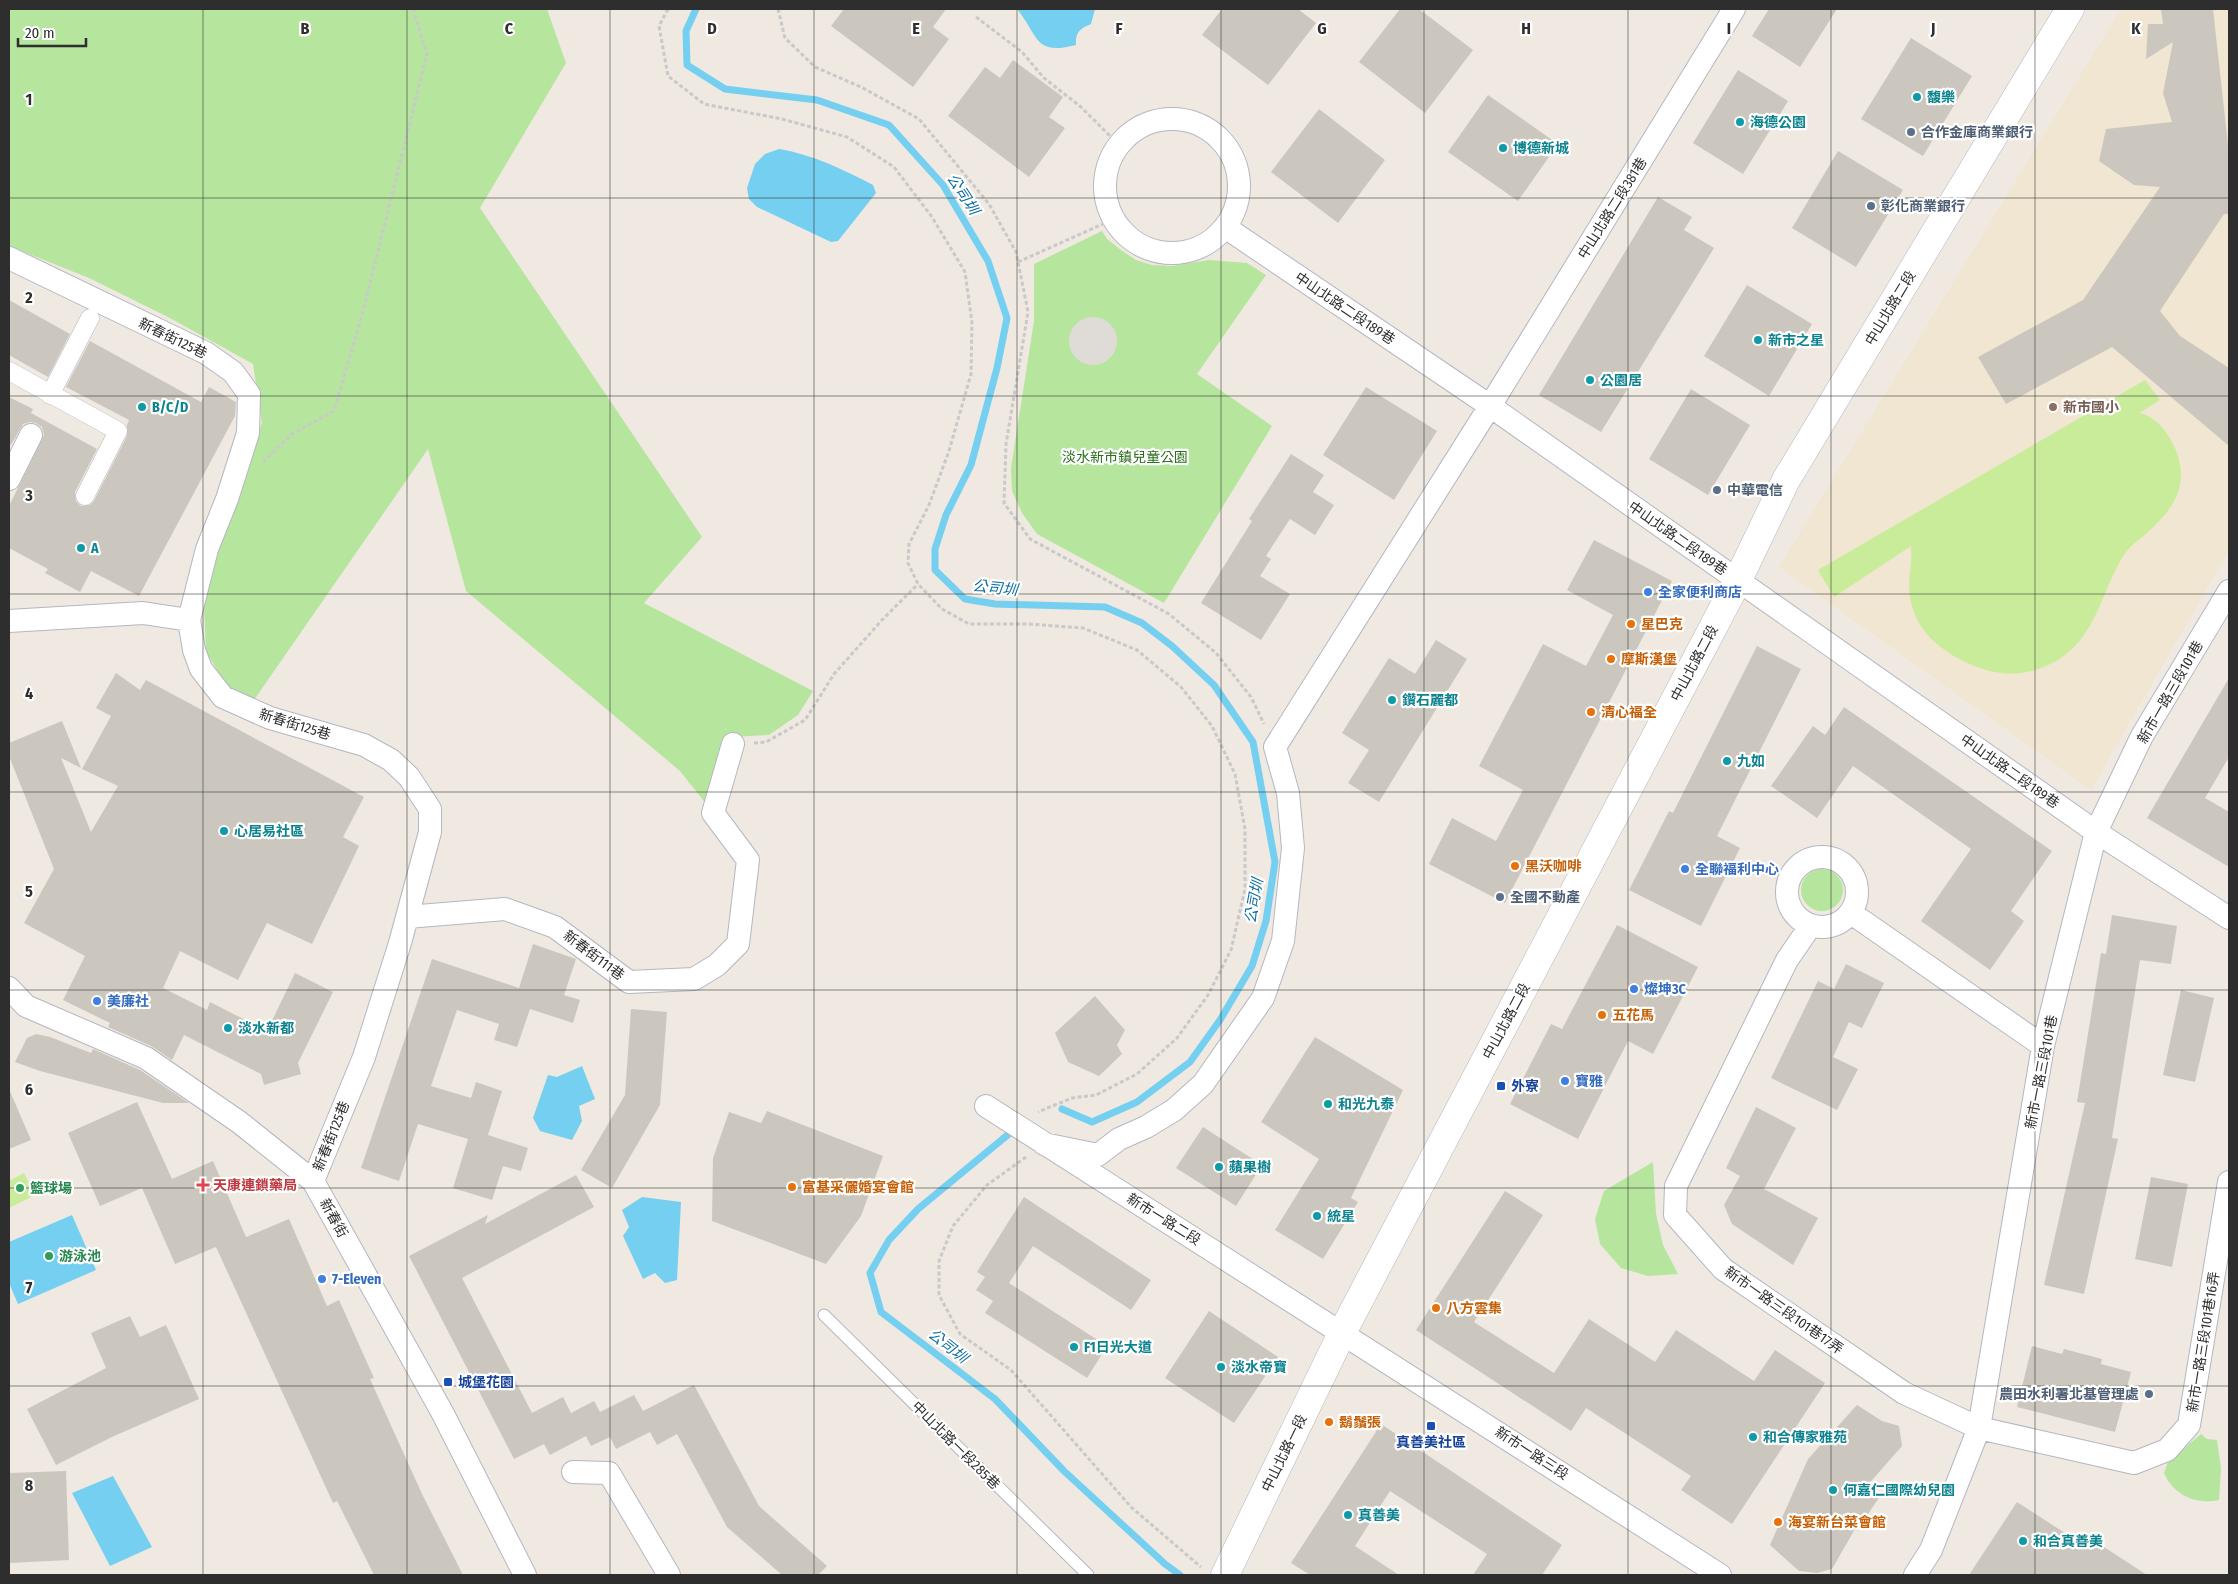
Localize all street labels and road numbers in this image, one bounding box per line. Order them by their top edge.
street label: 中山北路二段381巷 [1574,154,1650,262]
street label: 中山北路二段 [1862,268,1919,349]
street label: 中山北路二段189巷 [1291,269,1398,348]
street label: 新春街125巷 [136,315,210,362]
street label: 中山北路二段189巷 [1625,498,1731,579]
street label: 中山北路二段 [1667,622,1722,704]
street label: 新市一路三段101巷 [2134,638,2207,747]
street label: 新春街125巷 [257,706,333,743]
street label: 中山北路二段189巷 [1957,731,2063,812]
street label: 新春街111巷 [560,927,628,984]
street label: 中山北路二段 [1479,980,1534,1062]
street label: 新市一路三段101巷 [2022,1014,2061,1131]
street label: 新春街125巷 [310,1099,353,1174]
street label: 新市一路二段 [1124,1190,1204,1249]
street label: 新春街 [316,1196,351,1241]
street label: 新市一路三段101巷17弄 [1721,1263,1846,1358]
street label: 新市一路三段101巷16弄 [2184,1270,2223,1414]
street label: 中山北路一段285巷 [908,1398,1003,1493]
street label: 中山北路一段 [1258,1412,1311,1495]
street label: 新市一路三段 [1492,1423,1572,1483]

